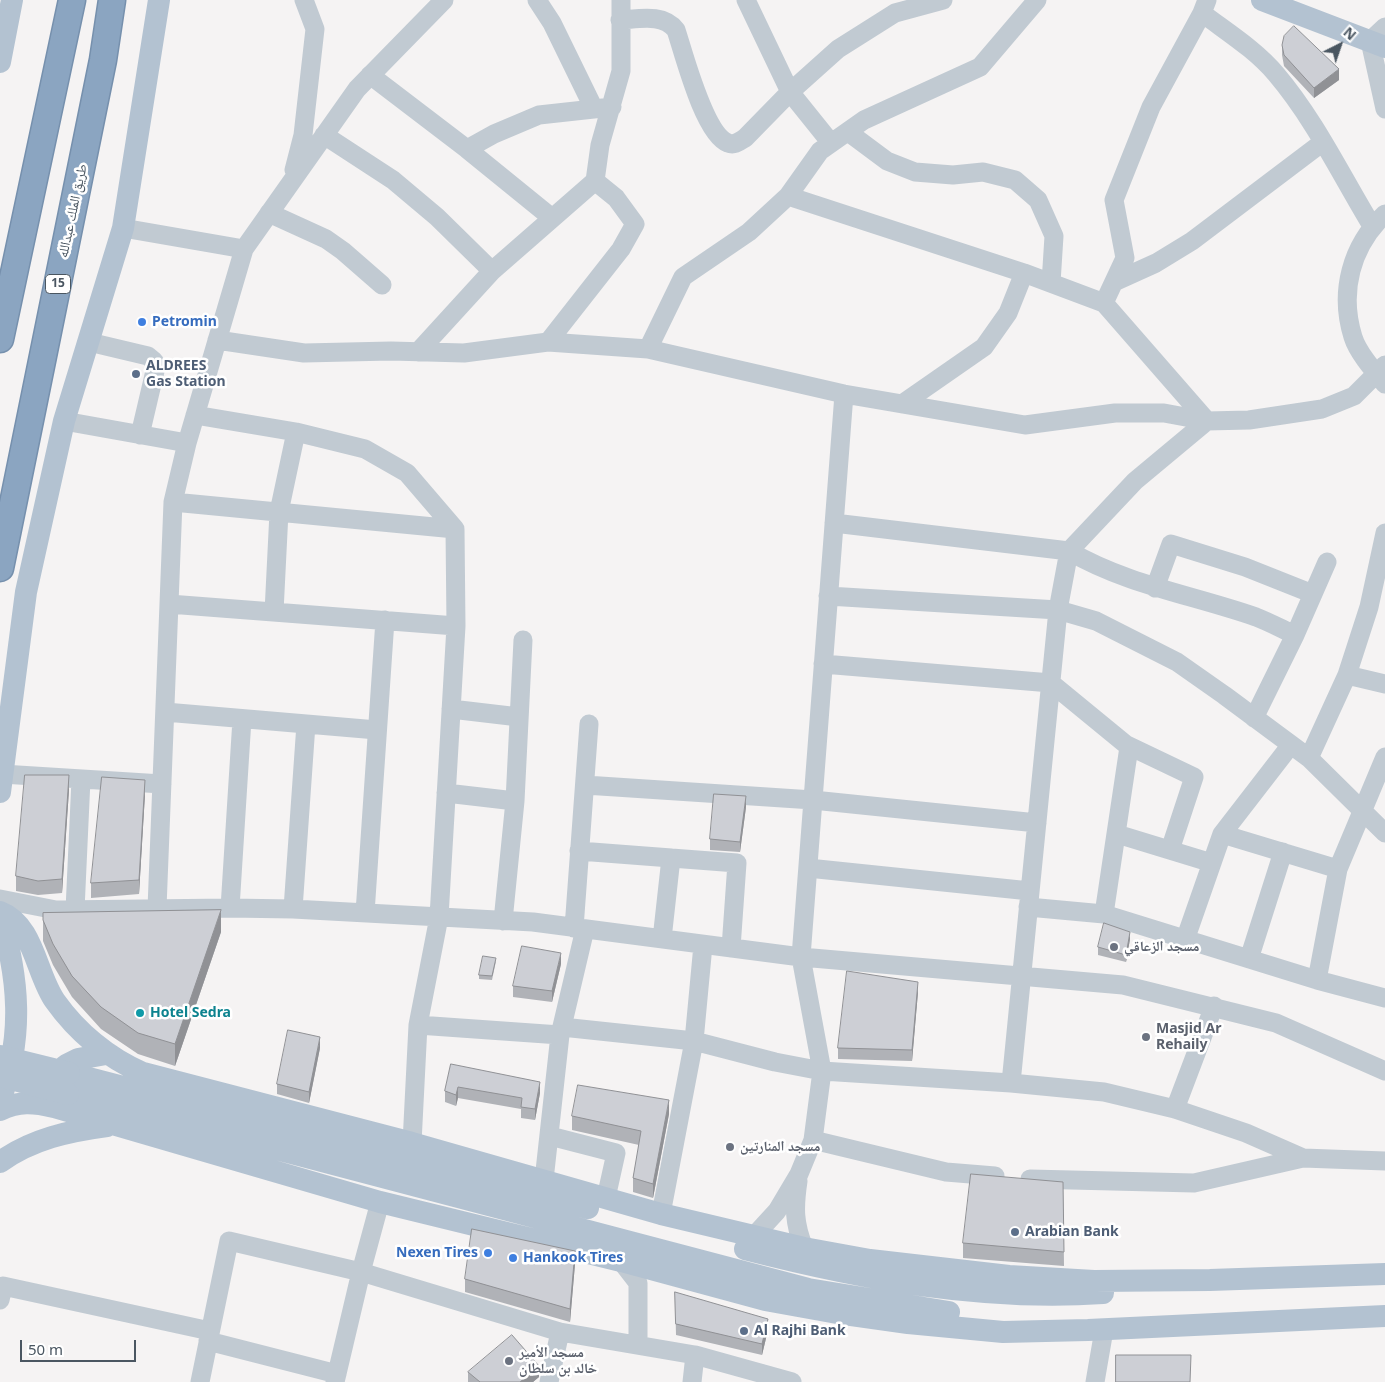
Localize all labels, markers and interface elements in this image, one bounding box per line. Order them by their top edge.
north arrow [1315,20,1365,70]
text: N [1340,22,1361,44]
street label: طريق الملك عبدالله [55,162,91,260]
road number: 15 [46,274,70,294]
place label: Petromin [152,314,217,330]
marker: Petromin [136,316,148,328]
place label: ALDREES Gas Station [146,358,225,391]
marker: ALDREES Gas Station [130,368,142,380]
place label: مسجد الزعاقي [1124,939,1199,955]
marker: مسجد الزعاقي [1108,941,1120,953]
place label: Hotel Sedra [150,1005,231,1021]
marker: Hotel Sedra [134,1007,146,1019]
place label: Masjid Ar Rehaily [1156,1021,1221,1054]
marker: Masjid Ar Rehaily [1140,1031,1152,1043]
place label: مسجد المنارتين [740,1139,820,1155]
marker: مسجد المنارتين [724,1141,736,1153]
place label: Arabian Bank [1025,1224,1119,1240]
marker: Arabian Bank [1009,1226,1021,1238]
place label: Nexen Tires [396,1245,478,1261]
marker: Nexen Tires [482,1247,494,1259]
place label: Hankook Tires [523,1250,623,1266]
marker: Hankook Tires [507,1252,519,1264]
place label: Al Rajhi Bank [754,1323,846,1339]
marker: Al Rajhi Bank [738,1325,750,1337]
scale bar [22,1330,139,1362]
text: 50 m [28,1339,63,1359]
place label: مسجد الأمير خالد بن سلطان [519,1345,597,1378]
marker: مسجد الأمير خالد بن سلطان [503,1355,515,1367]

